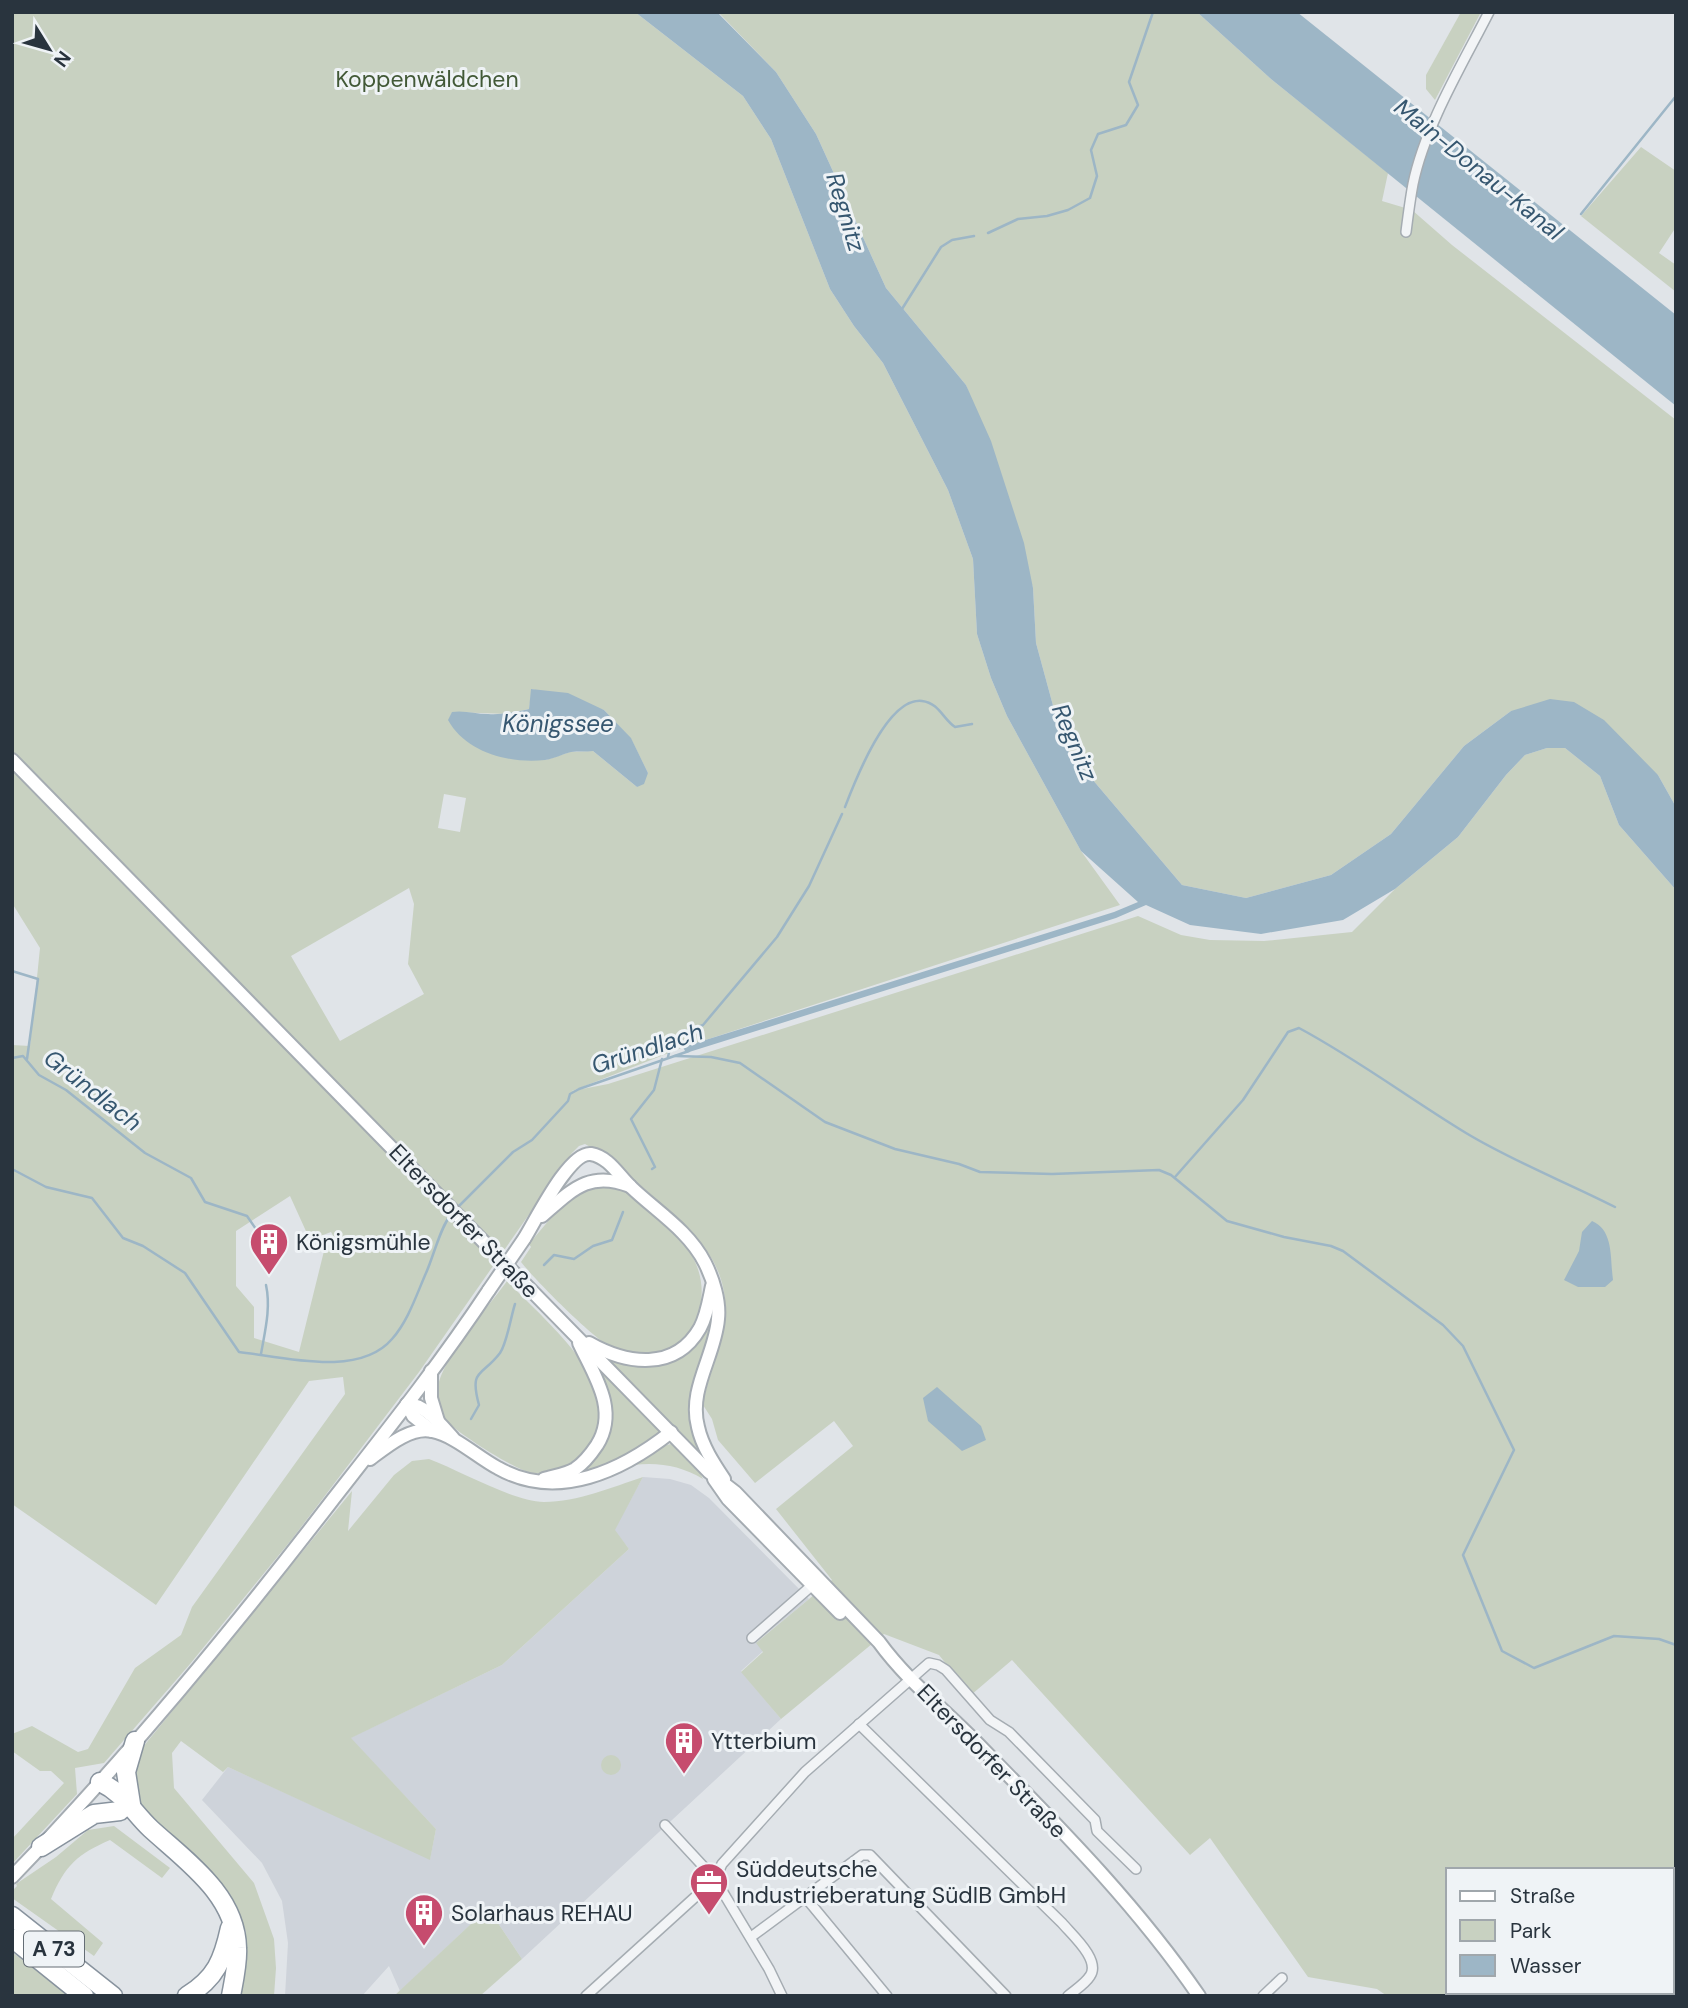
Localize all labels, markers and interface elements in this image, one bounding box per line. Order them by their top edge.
north arrow [14,14,84,84]
text: N [48,46,76,72]
park label: Koppenwäldchen [335,64,519,94]
water label: Main-Donau-Kanal [1388,91,1570,247]
water label: Regnitz [819,169,873,256]
water label: Regnitz [1045,699,1105,786]
water label: Königssee [502,708,614,739]
water label: Gründlach [587,1015,707,1081]
water label: Gründlach [38,1042,148,1138]
street label: Eltersdorfer Straße [383,1138,545,1304]
building icon: Königsmühle [248,1221,290,1276]
place label: Königsmühle [296,1227,431,1257]
street label: Eltersdorfer Straße [911,1678,1073,1844]
building icon: Ytterbium [663,1720,705,1775]
place label: Ytterbium [711,1726,817,1756]
place label: Süddeutsche Industrieberatung SüdIB GmbH [736,1854,1066,1910]
office icon: Süddeutsche Industrieberatung SüdIB GmbH [688,1861,730,1916]
legend [1446,1868,1674,1994]
text: Straße [1510,1882,1575,1910]
building icon: Solarhaus REHAU [403,1892,445,1947]
place label: Solarhaus REHAU [451,1898,633,1928]
text: Park [1510,1917,1552,1945]
road number: A 73 [24,1932,84,1966]
text: Wasser [1510,1952,1582,1980]

